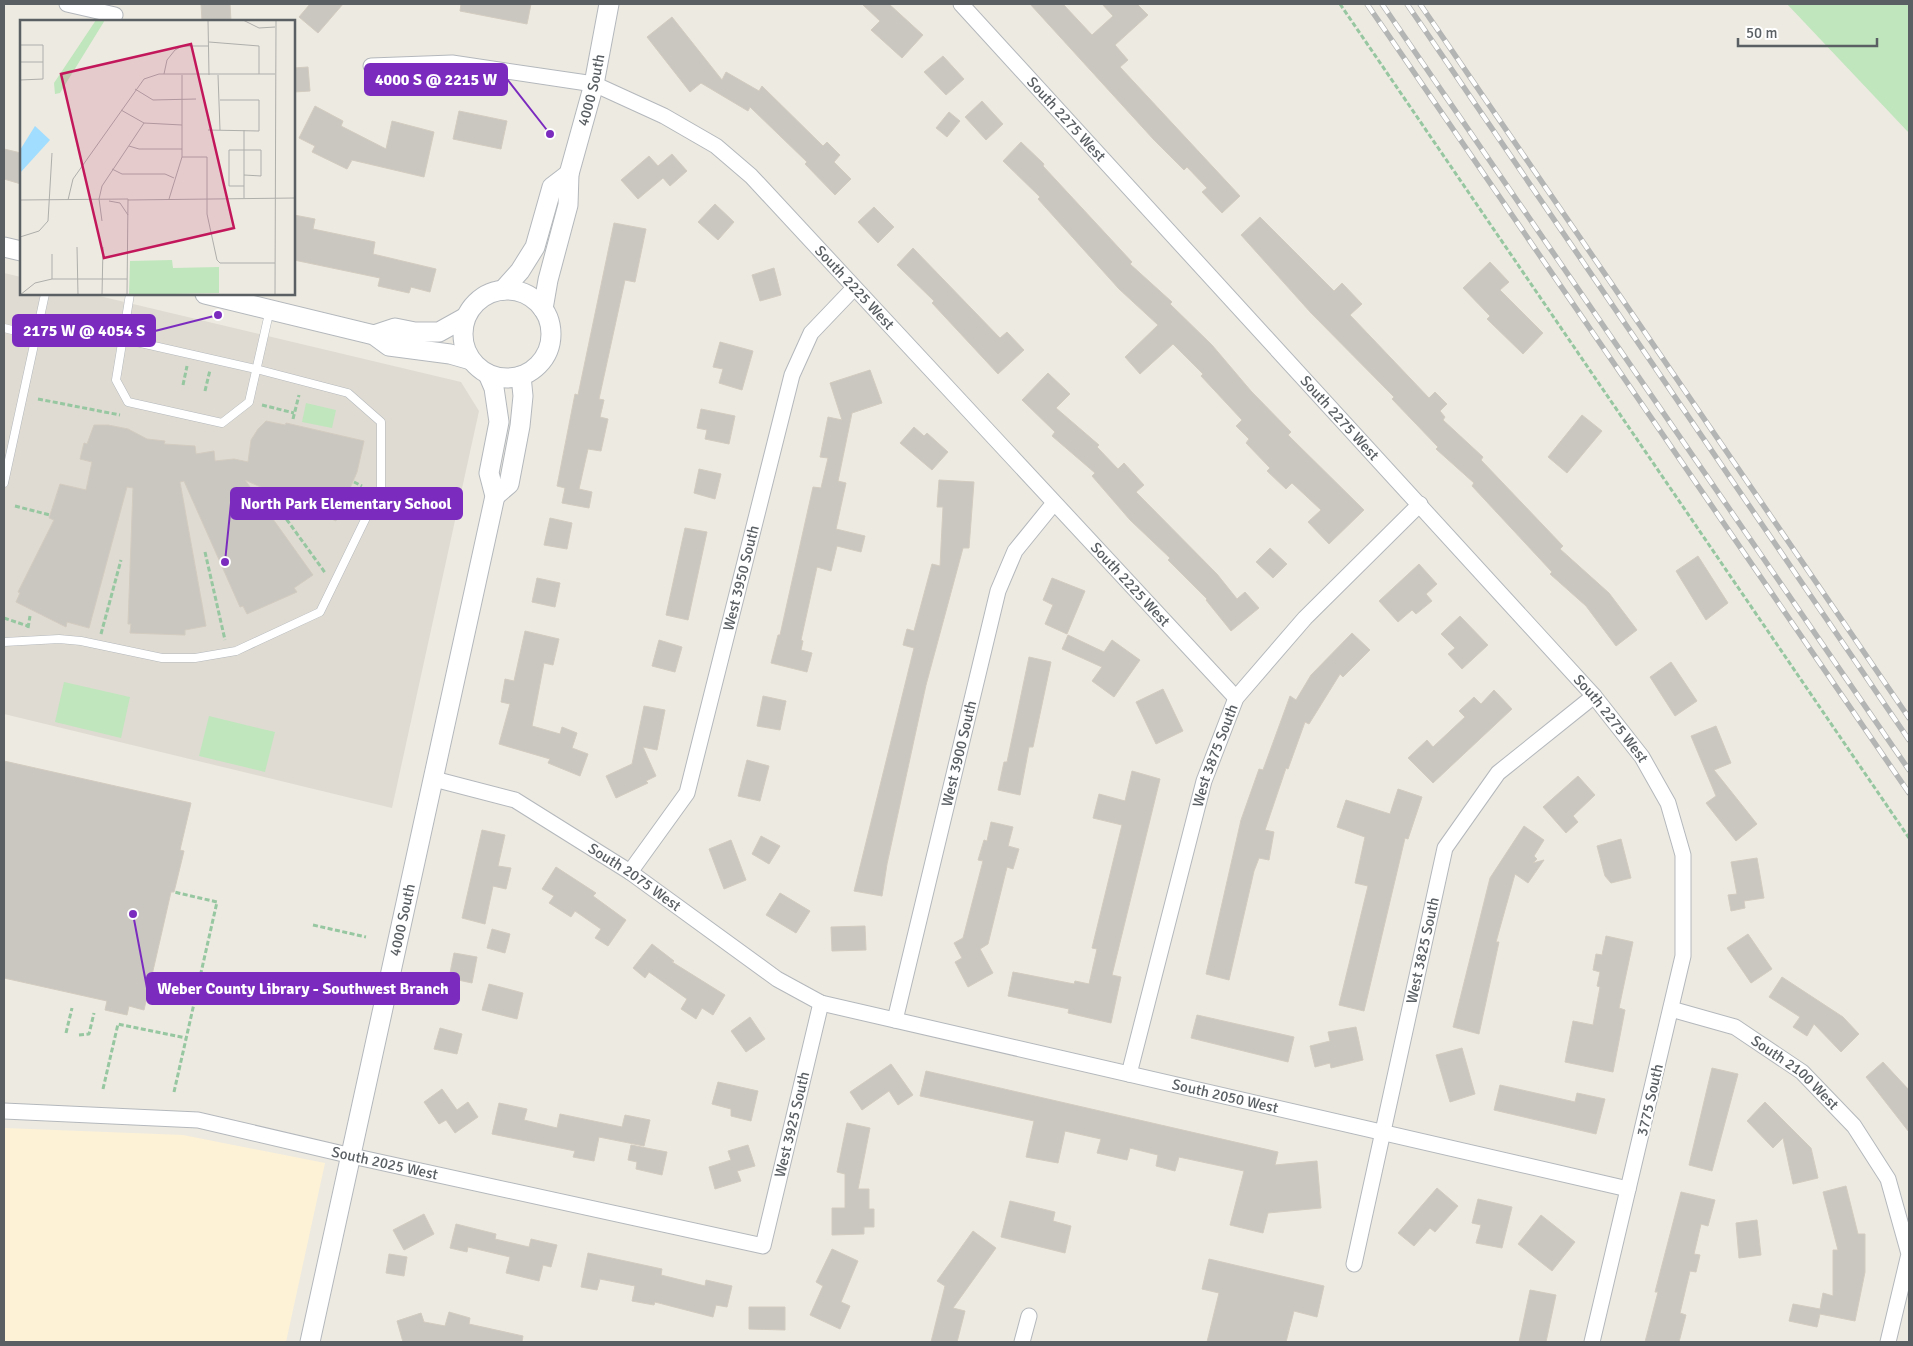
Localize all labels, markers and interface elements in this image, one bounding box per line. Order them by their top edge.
scale bar [1738,15,1877,47]
inset map [20,20,295,295]
text: 50 m [1746,24,1777,42]
street label: 4000 South [574,53,608,128]
callout: 4000 S @ 2215 W [365,64,507,95]
text: 4000 S @ 2215 W [375,70,498,90]
street label: South 2275 West [1023,73,1110,165]
street label: South 2225 West [811,242,898,333]
callout: 2175 W @ 4054 S [13,315,155,346]
text: 2175 W @ 4054 S [23,321,145,341]
street label: South 2275 West [1296,372,1383,464]
callout: North Park Elementary School [231,488,462,519]
text: North Park Elementary School [240,494,452,514]
street label: West 3950 South [719,523,763,633]
street label: South 2225 West [1087,538,1174,630]
street label: South 2275 West [1570,671,1652,766]
street label: West 3900 South [938,699,980,808]
street label: West 3875 South [1189,702,1242,809]
street label: South 2075 West [585,839,684,915]
street label: 4000 South [386,882,419,958]
street label: West 3825 South [1402,896,1443,1005]
callout: Weber County Library - Southwest Branch [147,973,459,1004]
text: Weber County Library - Southwest Branch [157,979,449,999]
street label: South 2100 West [1748,1031,1842,1114]
street label: 3775 South [1633,1062,1667,1138]
street label: West 3925 South [771,1070,813,1179]
street label: South 2050 West [1170,1075,1280,1117]
street label: South 2025 West [330,1143,440,1184]

